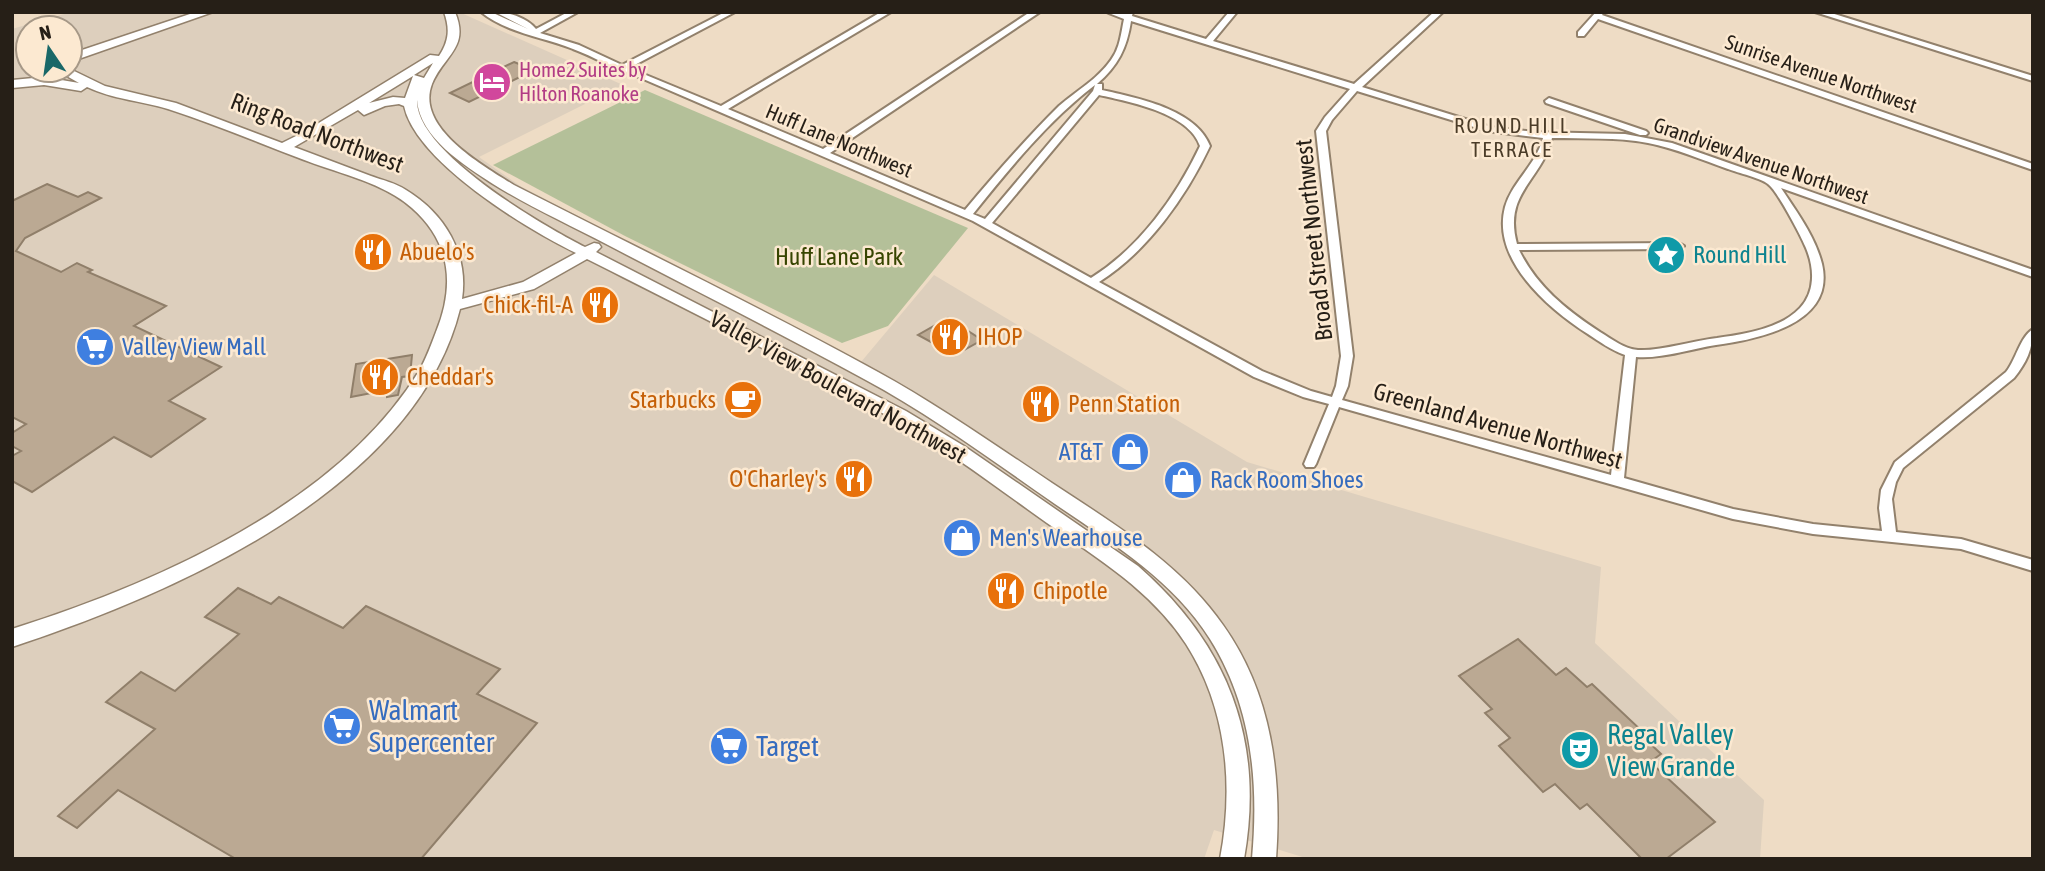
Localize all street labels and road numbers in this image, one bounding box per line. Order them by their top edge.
street label: Sunrise Avenue Northwest [1722,29,1920,117]
street label: Ring Road Northwest [227,87,408,178]
street label: Huff Lane Northwest [762,98,916,182]
street label: Grandview Avenue Northwest [1651,112,1872,208]
street label: Broad Street Northwest [1289,138,1338,342]
street label: Valley View Boulevard Northwest [705,305,971,468]
street label: Greenland Avenue Northwest [1370,377,1626,474]

